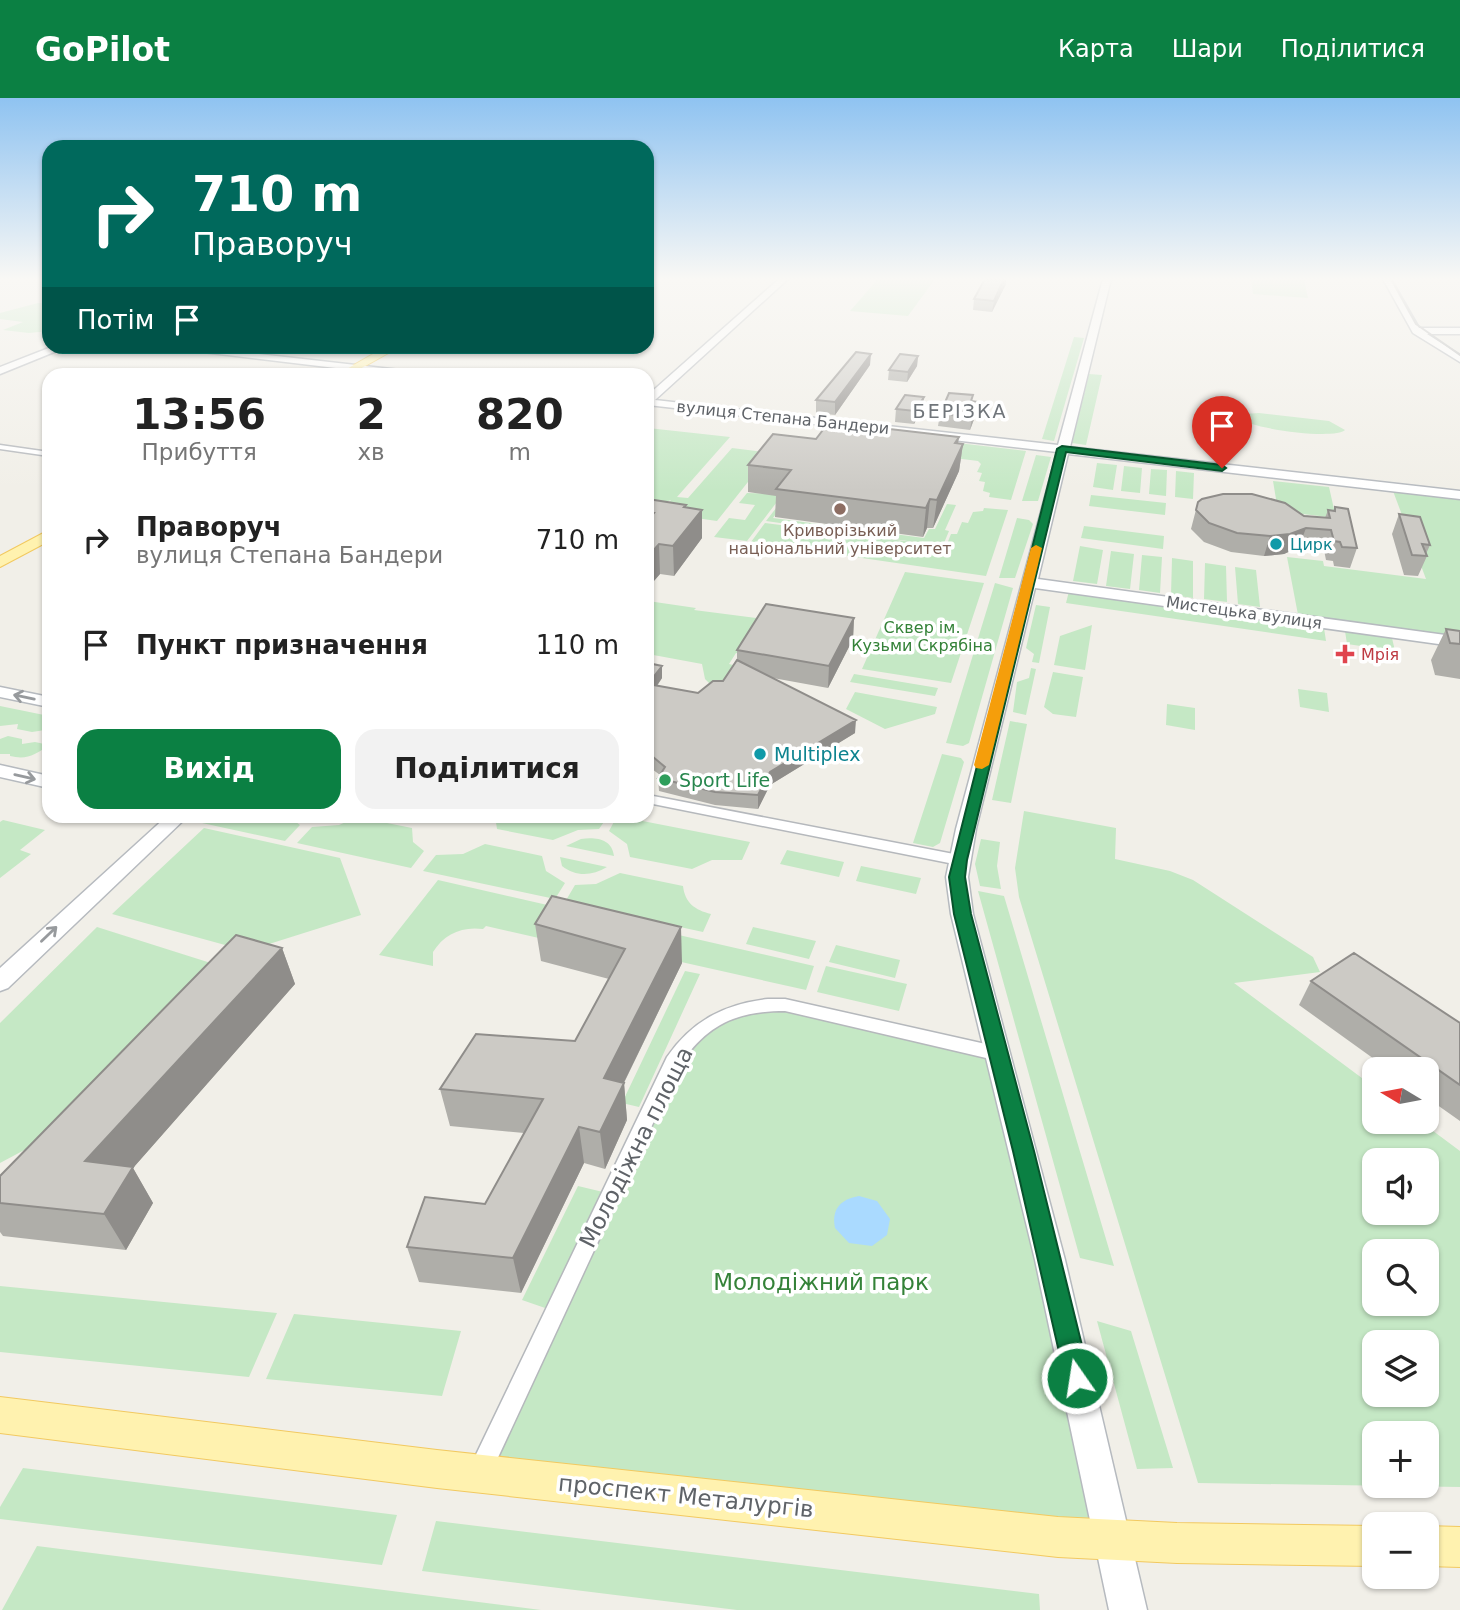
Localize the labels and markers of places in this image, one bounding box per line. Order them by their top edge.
pin [1192,396,1252,468]
marker: Криворізький національний університет [832,501,848,517]
place label: Криворізький національний університет [728,521,952,558]
place label: Цирк [1290,535,1333,554]
marker: Цирк [1268,536,1284,552]
marker: Мрія [1335,644,1355,664]
place label: Мрія [1361,645,1399,664]
place label: Multiplex [774,743,860,765]
marker: Multiplex [752,746,768,762]
place label: Sport Life [679,769,770,791]
marker: Sport Life [657,772,673,788]

